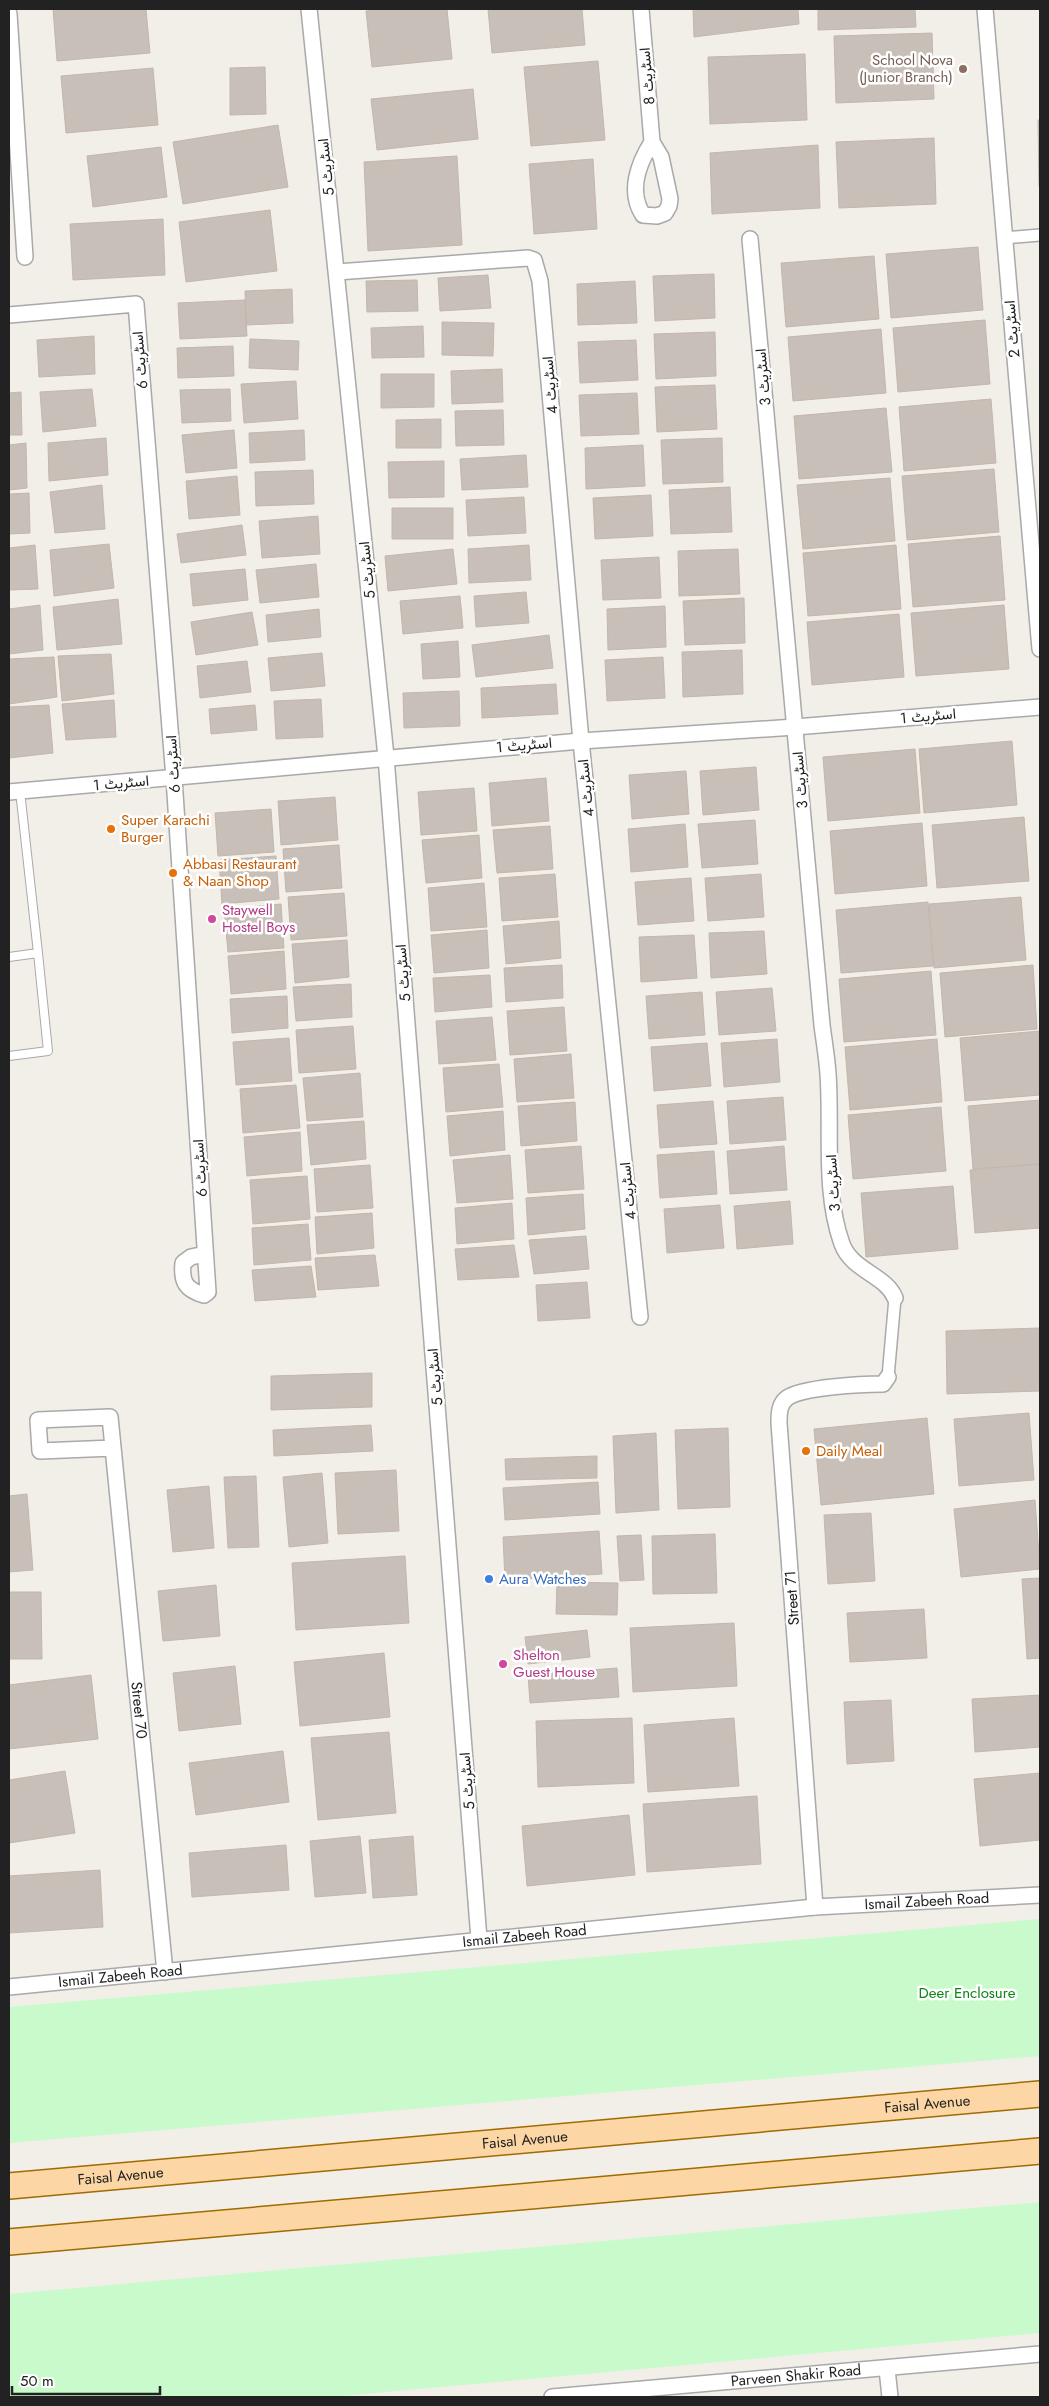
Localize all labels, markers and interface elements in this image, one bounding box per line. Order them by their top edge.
street label: اسٹریٹ 8 [634,46,660,106]
place label: School Nova (Junior Branch) [859,49,953,88]
marker: School Nova (Junior Branch) [957,63,969,75]
street label: اسٹریٹ 5 [312,137,340,197]
street label: اسٹریٹ 2 [999,299,1025,359]
street label: اسٹریٹ 6 [127,330,153,390]
street label: اسٹریٹ 3 [750,347,776,407]
street label: اسٹریٹ 4 [537,355,563,415]
street label: اسٹریٹ 5 [353,540,381,600]
street label: اسٹریٹ 1 [899,703,957,729]
street label: اسٹریٹ 1 [495,732,553,758]
street label: اسٹریٹ 6 [160,734,186,794]
street label: اسٹریٹ 3 [787,750,813,810]
street label: اسٹریٹ 4 [572,758,600,818]
street label: اسٹریٹ 1 [92,770,150,796]
place label: Super Karachi Burger [121,809,210,848]
marker: Super Karachi Burger [105,823,117,835]
place label: Abbasi Restaurant & Naan Shop [183,853,297,892]
marker: Abbasi Restaurant & Naan Shop [167,867,179,879]
place label: Staywell Hostel Boys [222,899,295,938]
marker: Staywell Hostel Boys [206,913,218,925]
street label: اسٹریٹ 5 [390,943,416,1003]
street label: اسٹریٹ 6 [187,1138,213,1198]
street label: اسٹریٹ 3 [820,1154,846,1212]
street label: اسٹریٹ 4 [614,1161,642,1221]
street label: اسٹریٹ 5 [422,1347,448,1407]
place label: Daily Meal [816,1440,882,1462]
marker: Daily Meal [800,1445,812,1457]
place label: Aura Watches [499,1568,586,1590]
street label: Street 71 [779,1570,805,1626]
marker: Aura Watches [483,1573,495,1585]
place label: Shelton Guest House [513,1644,595,1683]
marker: Shelton Guest House [497,1658,509,1670]
street label: Street 70 [125,1681,153,1740]
street label: اسٹریٹ 5 [454,1751,480,1811]
street label: Ismail Zabeeh Road [864,1887,990,1915]
street label: Ismail Zabeeh Road [461,1919,588,1953]
street label: Ismail Zabeeh Road [57,1959,184,1993]
park label: Deer Enclosure [919,1982,1016,2004]
street label: Faisal Avenue [883,2089,972,2119]
street label: Faisal Avenue [481,2125,569,2155]
street label: Faisal Avenue [77,2161,165,2191]
street label: Parveen Shakir Road [730,2359,862,2392]
scale bar [12,2364,160,2396]
text: 50 m [20,2370,54,2392]

